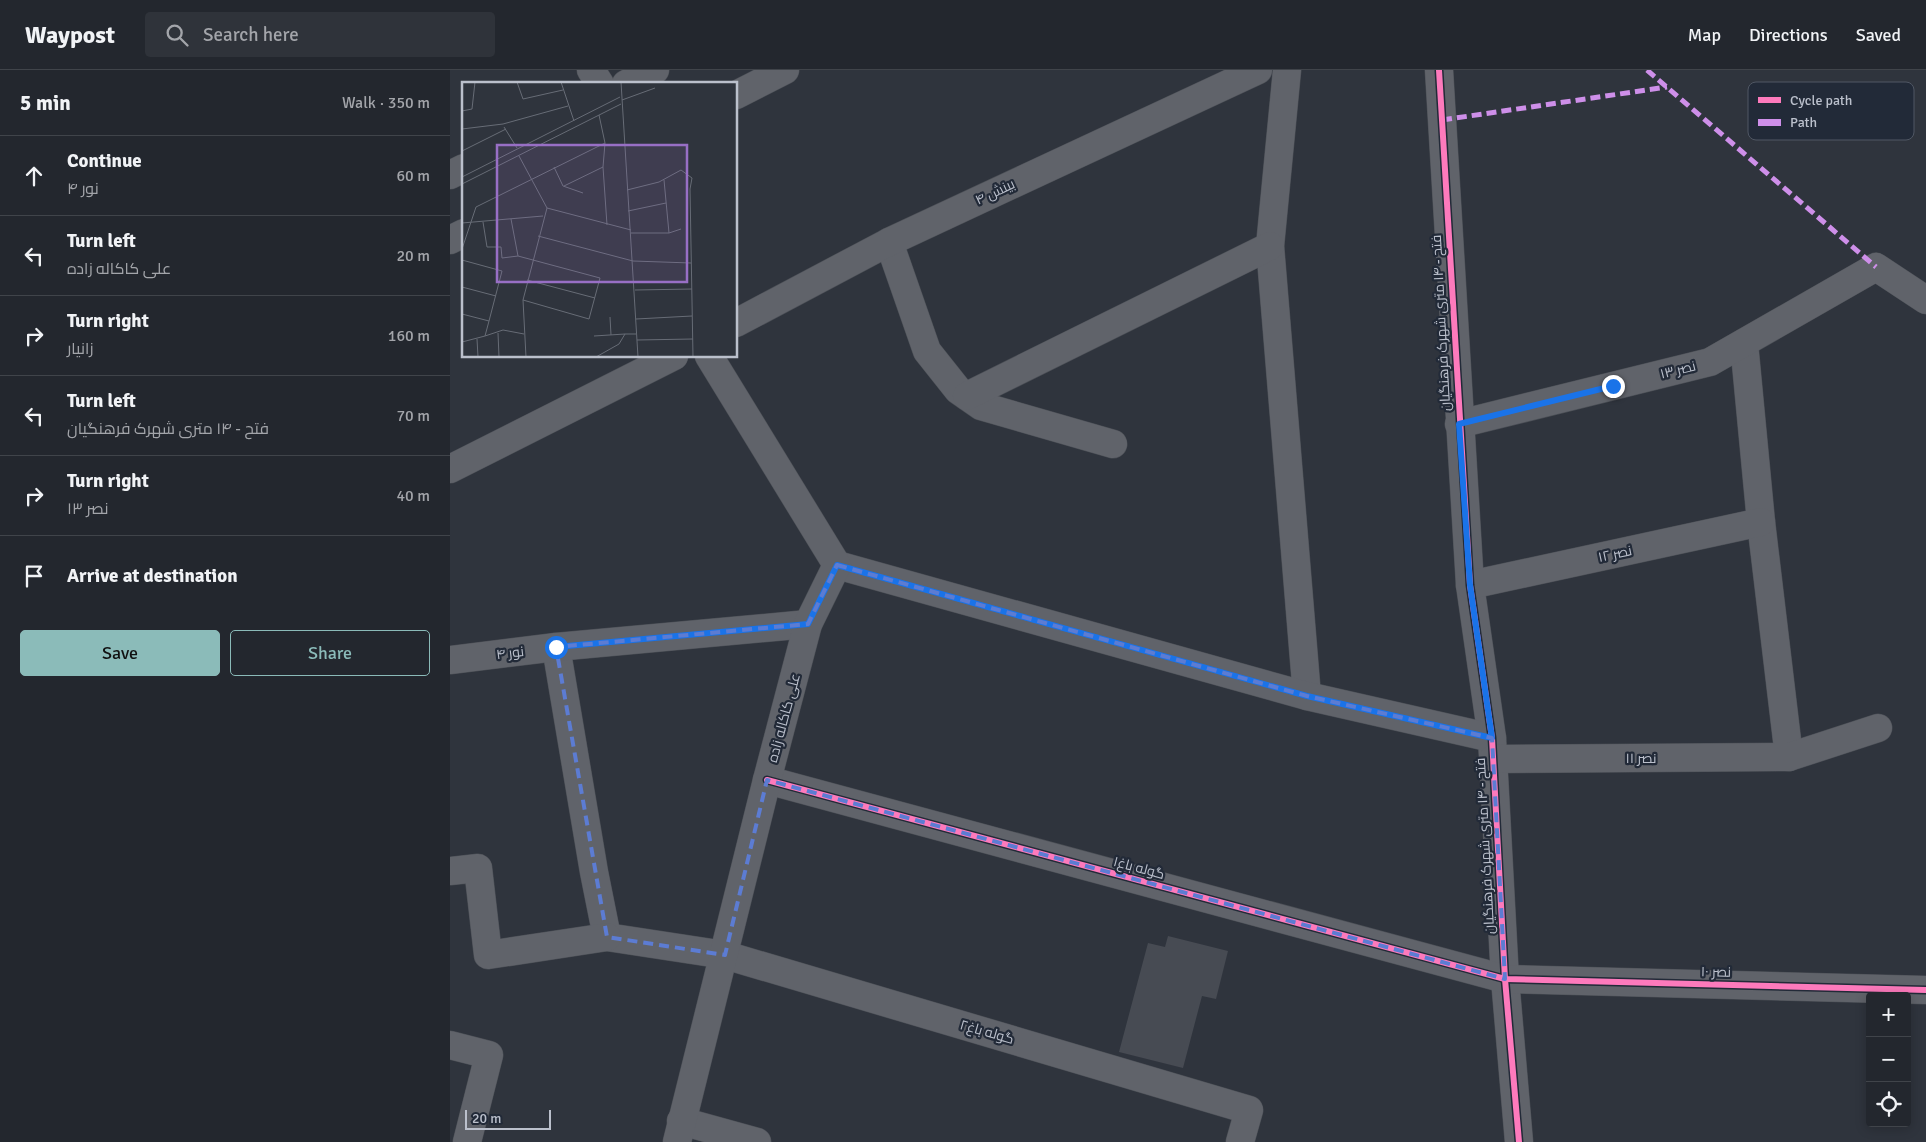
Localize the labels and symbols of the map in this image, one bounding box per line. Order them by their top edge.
inset map [462,82,738,358]
legend [1748,82,1914,140]
text: Cycle path [1790,92,1852,109]
text: Path [1790,114,1817,131]
street label: بینش ۴ [972,175,1018,209]
street label: فتح - ۱۴ متری شهرک فرهنگیان [1428,234,1454,412]
street label: نصر ۱۳ [1658,357,1698,383]
route end [1602,375,1625,398]
street label: نصر ۱۲ [1597,542,1633,566]
route start [545,636,568,659]
street label: نور ۴ [495,643,525,663]
street label: علی کاکاله زاده [764,672,804,764]
street label: نصر ۱۱ [1625,750,1657,767]
street label: فتح - ۱۴ متری شهرک فرهنگیان [1472,757,1498,935]
street label: گوله باغ۱ [1111,853,1167,883]
street label: نصر ۱۰ [1701,963,1731,981]
street label: گوله باغ۲ [958,1016,1016,1048]
scale bar [465,1107,551,1130]

